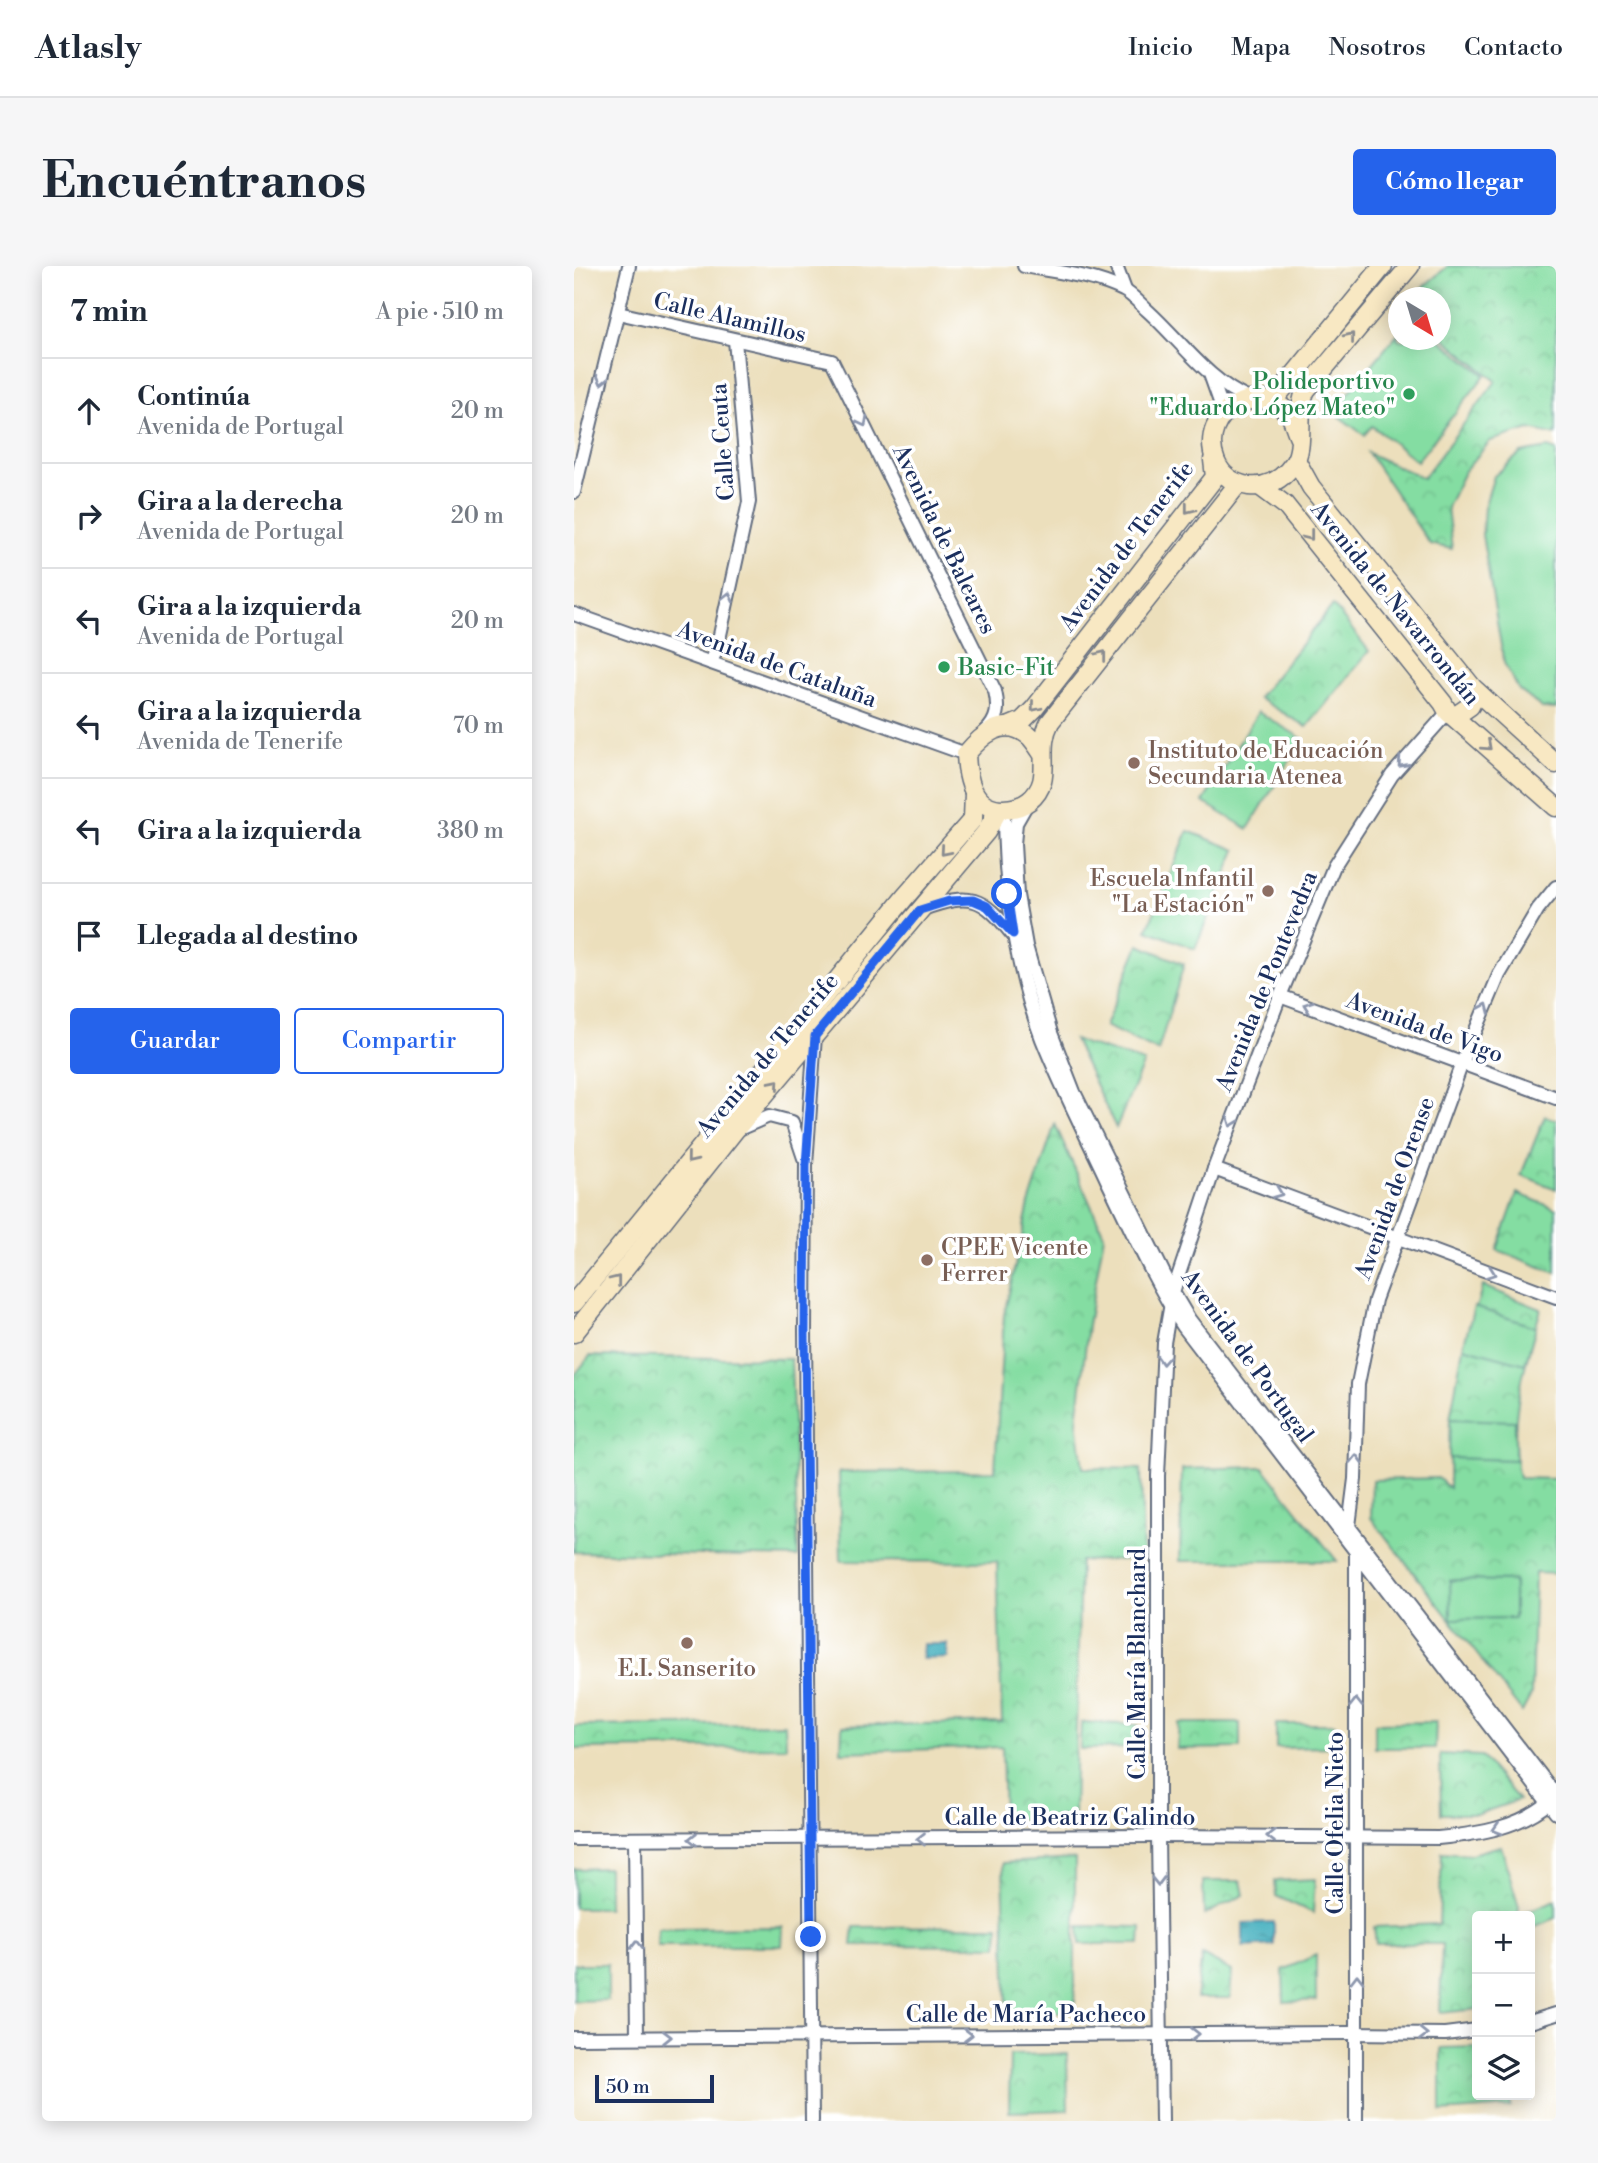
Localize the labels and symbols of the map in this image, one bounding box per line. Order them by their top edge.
street label: Calle Alamillos [651,287,809,349]
north arrow [1388,287,1451,350]
one-way arrow [1342,332,1354,345]
place label: Polideportivo "Eduardo López Mateo" [1149,368,1395,422]
one-way arrow [596,373,610,385]
street label: Calle Ceuta [705,382,741,502]
marker: Polideportivo "Eduardo López Mateo" [1401,386,1417,402]
one-way arrow [855,415,868,427]
street label: Avenida de Baleares [886,439,1002,639]
street label: Avenida de Tenerife [1053,456,1200,638]
street label: Avenida de Navarrondán [1304,495,1486,711]
one-way arrow [1185,501,1198,513]
one-way arrow [1300,528,1313,540]
one-way arrow [720,591,735,603]
street label: Avenida de Cataluña [672,615,881,714]
one-way arrow [1094,650,1107,663]
place label: Basic-Fit [957,654,1055,682]
marker: Basic-Fit [936,659,952,675]
one-way arrow [1030,700,1043,712]
place label: Instituto de Educación Secundaria Atenea [1148,737,1384,791]
one-way arrow [1479,738,1492,750]
marker: Instituto de Educación Secundaria Atenea [1126,755,1142,771]
one-way arrow [1398,755,1410,768]
one-way arrow [941,843,953,856]
place label: Escuela Infantil "La Estación" [1090,865,1254,919]
street label: Avenida de Pontevedra [1210,867,1324,1097]
route start [991,878,1022,909]
marker: Escuela Infantil "La Estación" [1260,883,1276,899]
street label: Avenida de Tenerife [690,968,845,1144]
street label: Avenida de Vigo [1341,986,1507,1069]
one-way arrow [1303,1001,1315,1015]
one-way arrow [1477,1003,1491,1015]
one-way arrow [767,1079,779,1092]
street label: Avenida de Orense [1349,1093,1441,1284]
one-way arrow [1226,1115,1240,1127]
one-way arrow [687,1151,700,1163]
one-way arrow [1271,1184,1283,1198]
place label: CPEE Vicente Ferrer [941,1234,1088,1288]
marker: CPEE Vicente Ferrer [919,1252,935,1268]
street label: Avenida de Portugal [1174,1264,1319,1449]
one-way arrow [1484,1264,1496,1278]
one-way arrow [608,1275,621,1288]
one-way arrow [1156,1355,1171,1366]
one-way arrow [1348,1453,1364,1463]
street label: Calle María Blanchard [1124,1548,1152,1780]
marker: E.I. Sanserito [679,1635,695,1651]
place label: E.I. Sanserito [618,1655,756,1683]
one-way arrow [1348,1697,1364,1708]
street label: Calle Ofelia Nieto [1322,1732,1350,1914]
street label: Calle de Beatriz Galindo [945,1804,1195,1832]
one-way arrow [1491,1820,1503,1835]
one-way arrow [1265,1828,1275,1844]
one-way arrow [687,1831,698,1847]
one-way arrow [915,1831,925,1847]
one-way arrow [1151,1876,1166,1887]
route end [795,1921,826,1952]
one-way arrow [629,1939,645,1949]
one-way arrow [1349,1974,1365,1984]
street label: Calle de María Pacheco [906,2001,1146,2029]
one-way arrow [1190,2026,1201,2042]
one-way arrow [1417,2026,1428,2041]
one-way arrow [963,2027,973,2043]
one-way arrow [662,2029,672,2045]
scale bar [595,2072,714,2104]

